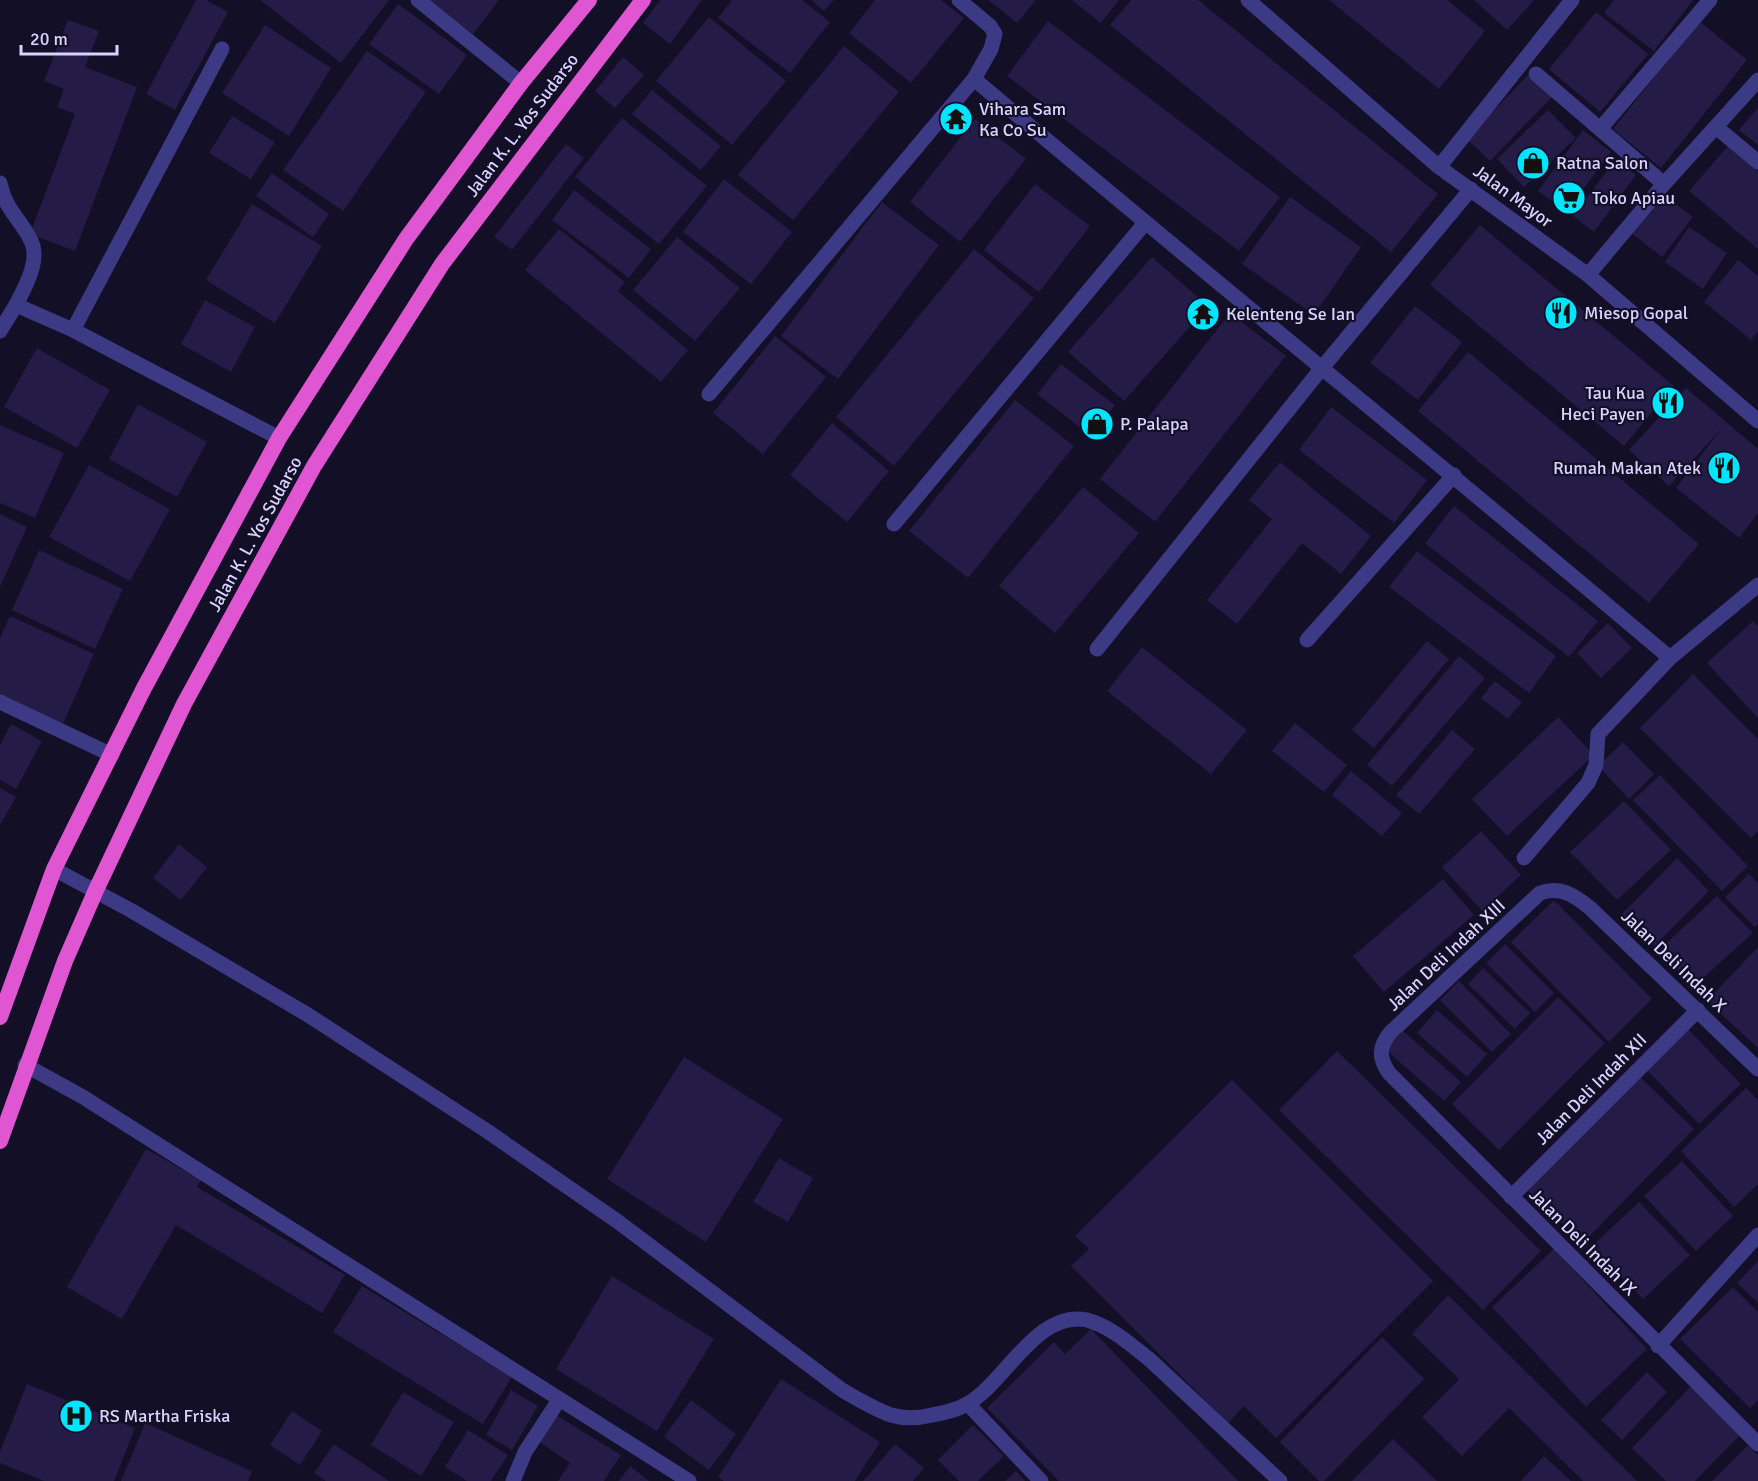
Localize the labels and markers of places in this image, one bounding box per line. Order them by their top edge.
place label: Vihara Sam Ka Co Su [979,98,1066,141]
temple icon: Vihara Sam Ka Co Su [938,101,974,137]
shop icon: Ratna Salon [1515,145,1551,181]
place label: Ratna Salon [1556,152,1648,174]
supermarket icon: Toko Apiau [1551,180,1587,216]
place label: Toko Apiau [1592,187,1675,209]
restaurant icon: Miesop Gopal [1543,295,1579,331]
temple icon: Kelenteng Se Ian [1185,296,1221,332]
place label: Miesop Gopal [1584,302,1688,324]
place label: Kelenteng Se Ian [1226,303,1355,325]
place label: Tau Kua Heci Payen [1561,382,1645,425]
restaurant icon: Tau Kua Heci Payen [1650,385,1686,421]
shop icon: P. Palapa [1079,406,1115,442]
place label: P. Palapa [1120,413,1189,435]
restaurant icon: Rumah Makan Atek [1706,450,1742,486]
place label: Rumah Makan Atek [1553,457,1701,479]
hospital icon: RS Martha Friska [58,1398,94,1434]
place label: RS Martha Friska [99,1405,230,1427]

